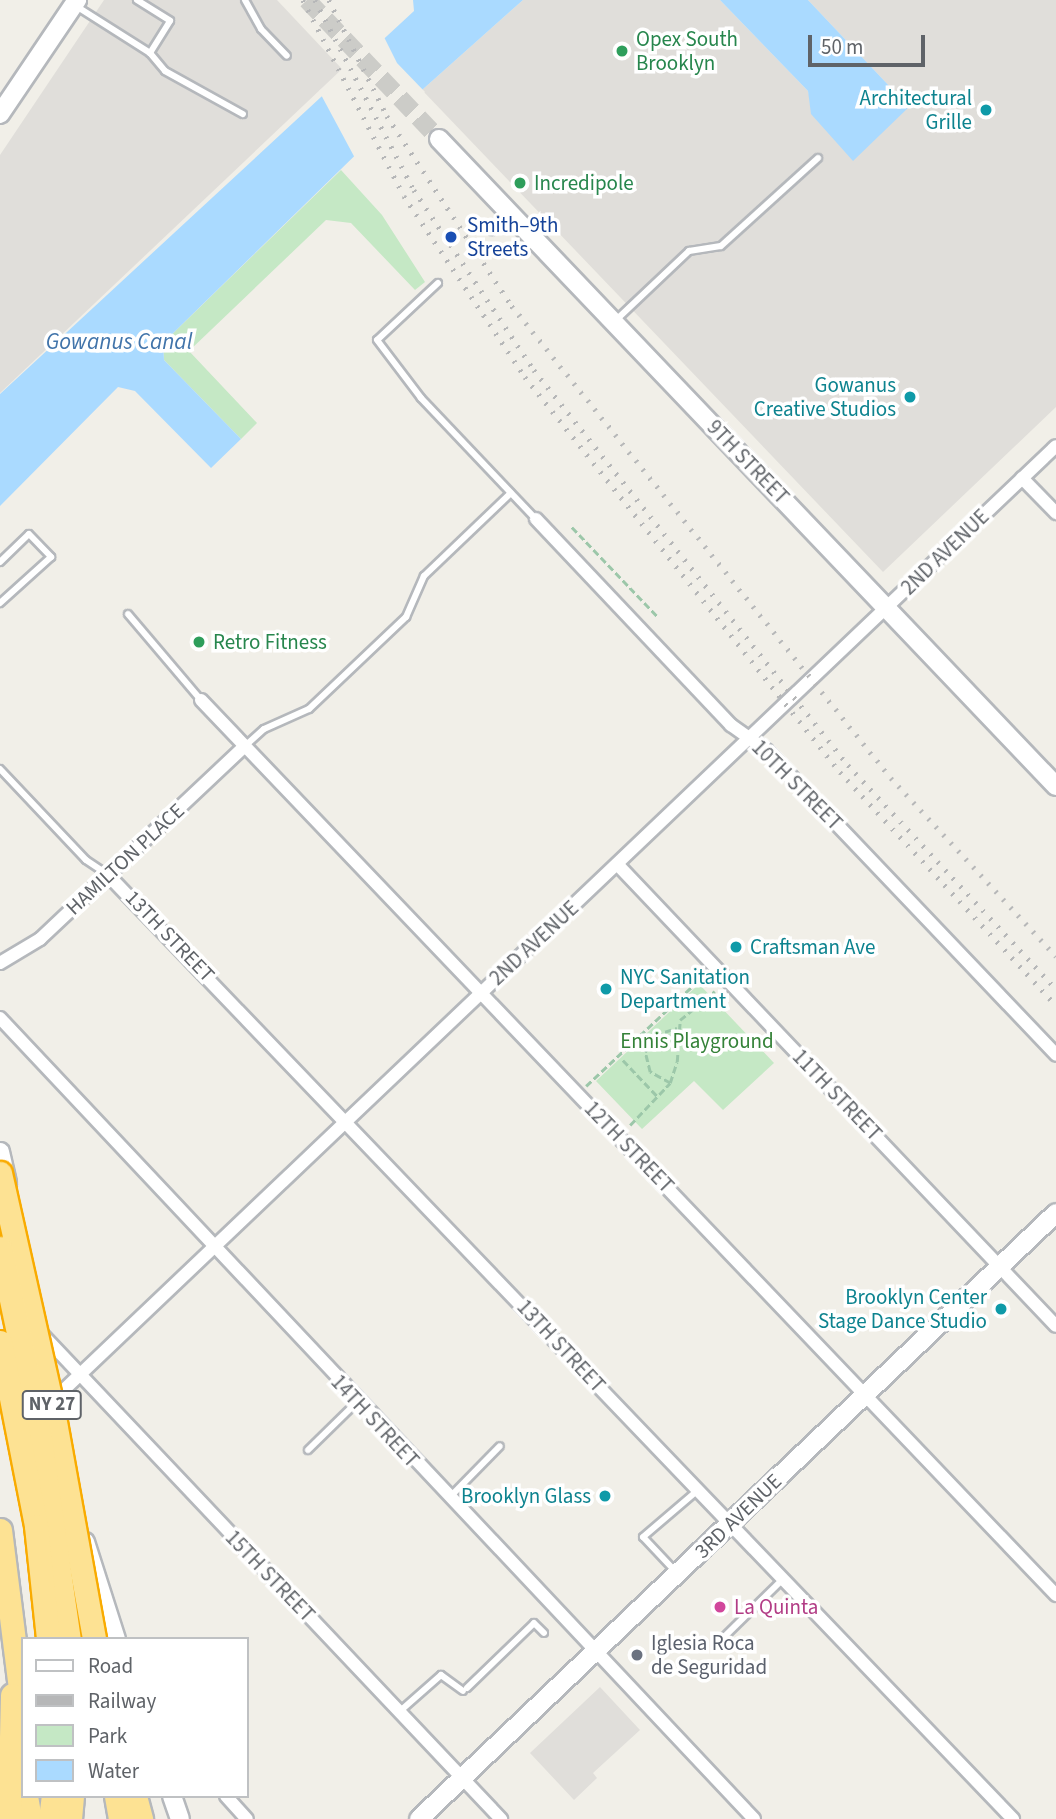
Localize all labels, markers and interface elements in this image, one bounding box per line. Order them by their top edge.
scale bar [811,21,928,65]
place label: Opex South Brooklyn [636,26,738,76]
text: 50 m [821,32,863,62]
marker: Opex South Brooklyn [614,43,630,59]
place label: Architectural Grille [860,85,972,135]
marker: Architectural Grille [978,102,994,118]
place label: Incredipole [534,170,634,196]
marker: Incredipole [512,175,528,191]
place label: Smith–9th Streets [467,212,558,262]
marker: Smith–9th Streets [441,227,461,247]
water label: Gowanus Canal [46,328,192,356]
place label: Gowanus Creative Studios [754,372,896,422]
marker: Gowanus Creative Studios [902,389,918,405]
street label: 9TH STREET [702,415,794,509]
street label: 2ND AVENUE [896,504,994,600]
place label: Retro Fitness [213,629,327,655]
marker: Retro Fitness [191,634,207,650]
street label: 10TH STREET [747,735,847,835]
street label: HAMILTON PLACE [61,798,189,920]
street label: 13TH STREET [120,885,220,987]
street label: 2ND AVENUE [484,895,584,991]
place label: Craftsman Ave [750,934,876,960]
marker: Craftsman Ave [728,939,744,955]
place label: NYC Sanitation Department [620,964,750,1014]
marker: NYC Sanitation Department [598,981,614,997]
park label: Ennis Playground [620,1028,774,1054]
street label: 11TH STREET [787,1044,887,1146]
street label: 12TH STREET [579,1096,679,1198]
place label: Brooklyn Center Stage Dance Studio [818,1284,987,1334]
street label: 13TH STREET [512,1294,610,1398]
marker: Brooklyn Center Stage Dance Studio [993,1301,1009,1317]
street label: 14TH STREET [326,1369,424,1473]
road number: NY 27 [20,1390,84,1420]
street label: 3RD AVENUE [689,1468,787,1564]
place label: Brooklyn Glass [461,1483,591,1509]
marker: Brooklyn Glass [597,1488,613,1504]
street label: 15TH STREET [220,1525,320,1627]
place label: La Quinta [734,1594,818,1620]
marker: La Quinta [712,1599,728,1615]
place label: Iglesia Roca de Seguridad [651,1630,767,1680]
legend [21,1637,248,1798]
marker: Iglesia Roca de Seguridad [629,1647,645,1663]
text: Road [88,1651,133,1681]
text: Railway [88,1686,156,1716]
text: Park [88,1721,127,1751]
text: Water [88,1756,139,1786]

